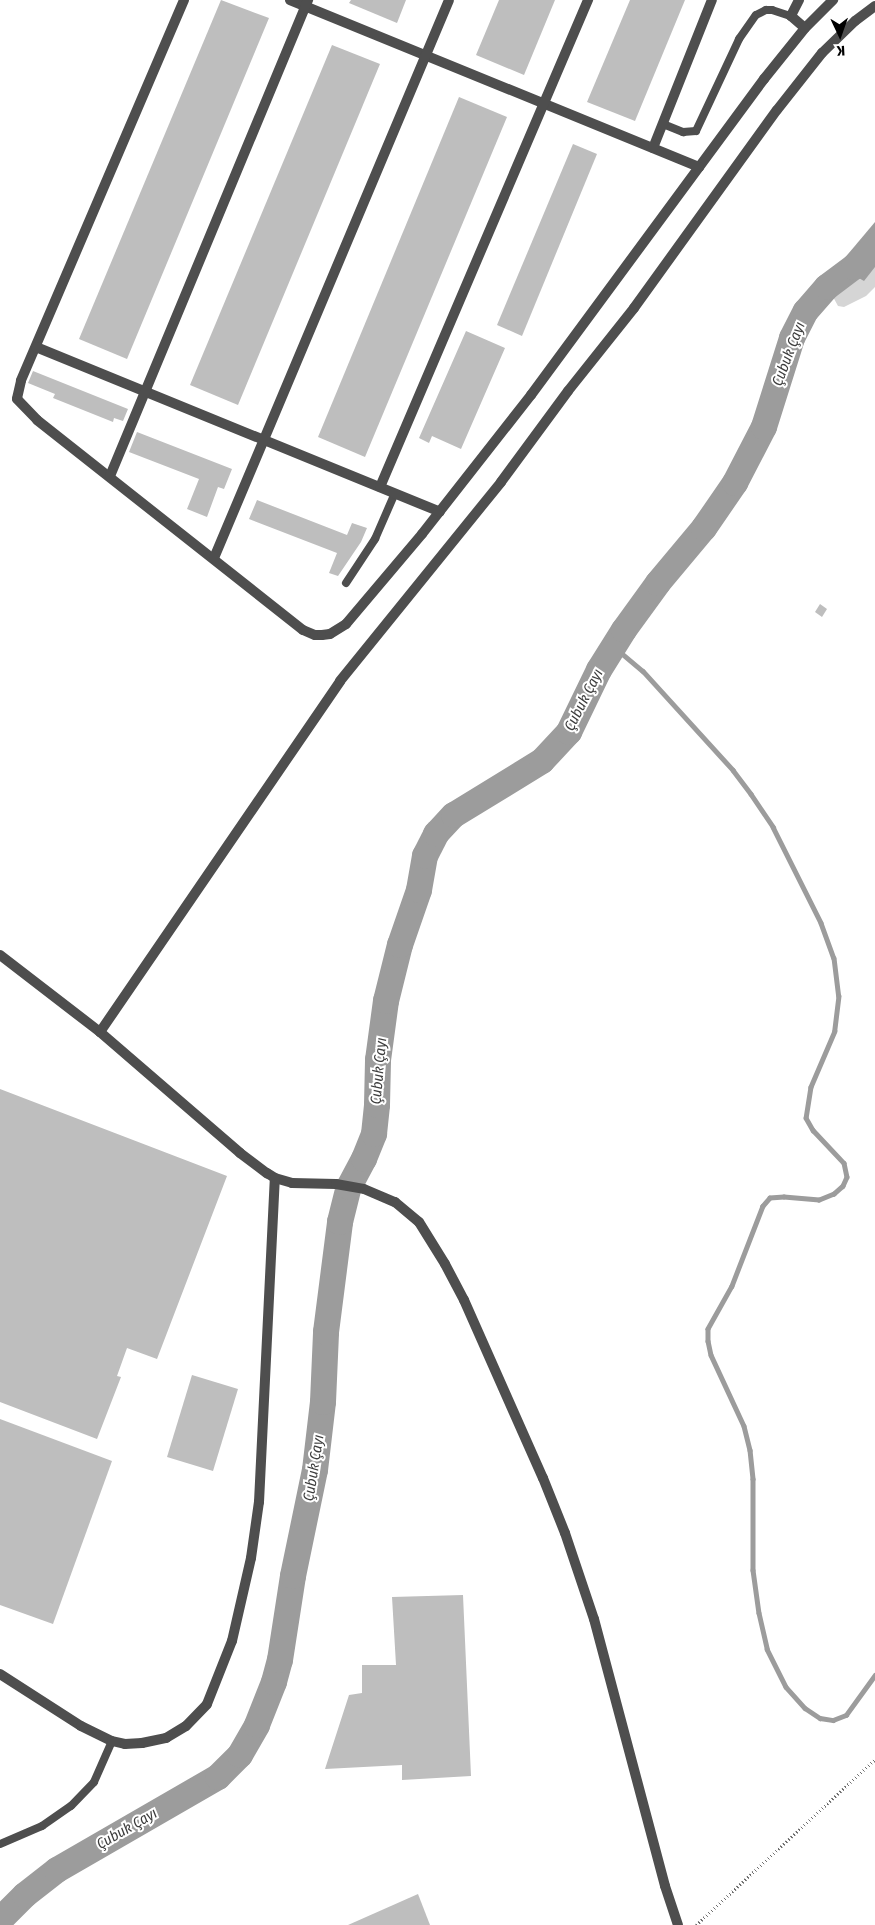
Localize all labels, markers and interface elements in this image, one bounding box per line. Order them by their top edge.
north arrow [815,10,865,60]
text: K [836,42,845,59]
water label: Çubuk Çayı [769,319,809,389]
water label: Çubuk Çayı [561,666,607,734]
water label: Çubuk Çayı [367,1037,391,1105]
water label: Çubuk Çayı [300,1433,328,1503]
water label: Çubuk Çayı [93,1804,161,1854]

